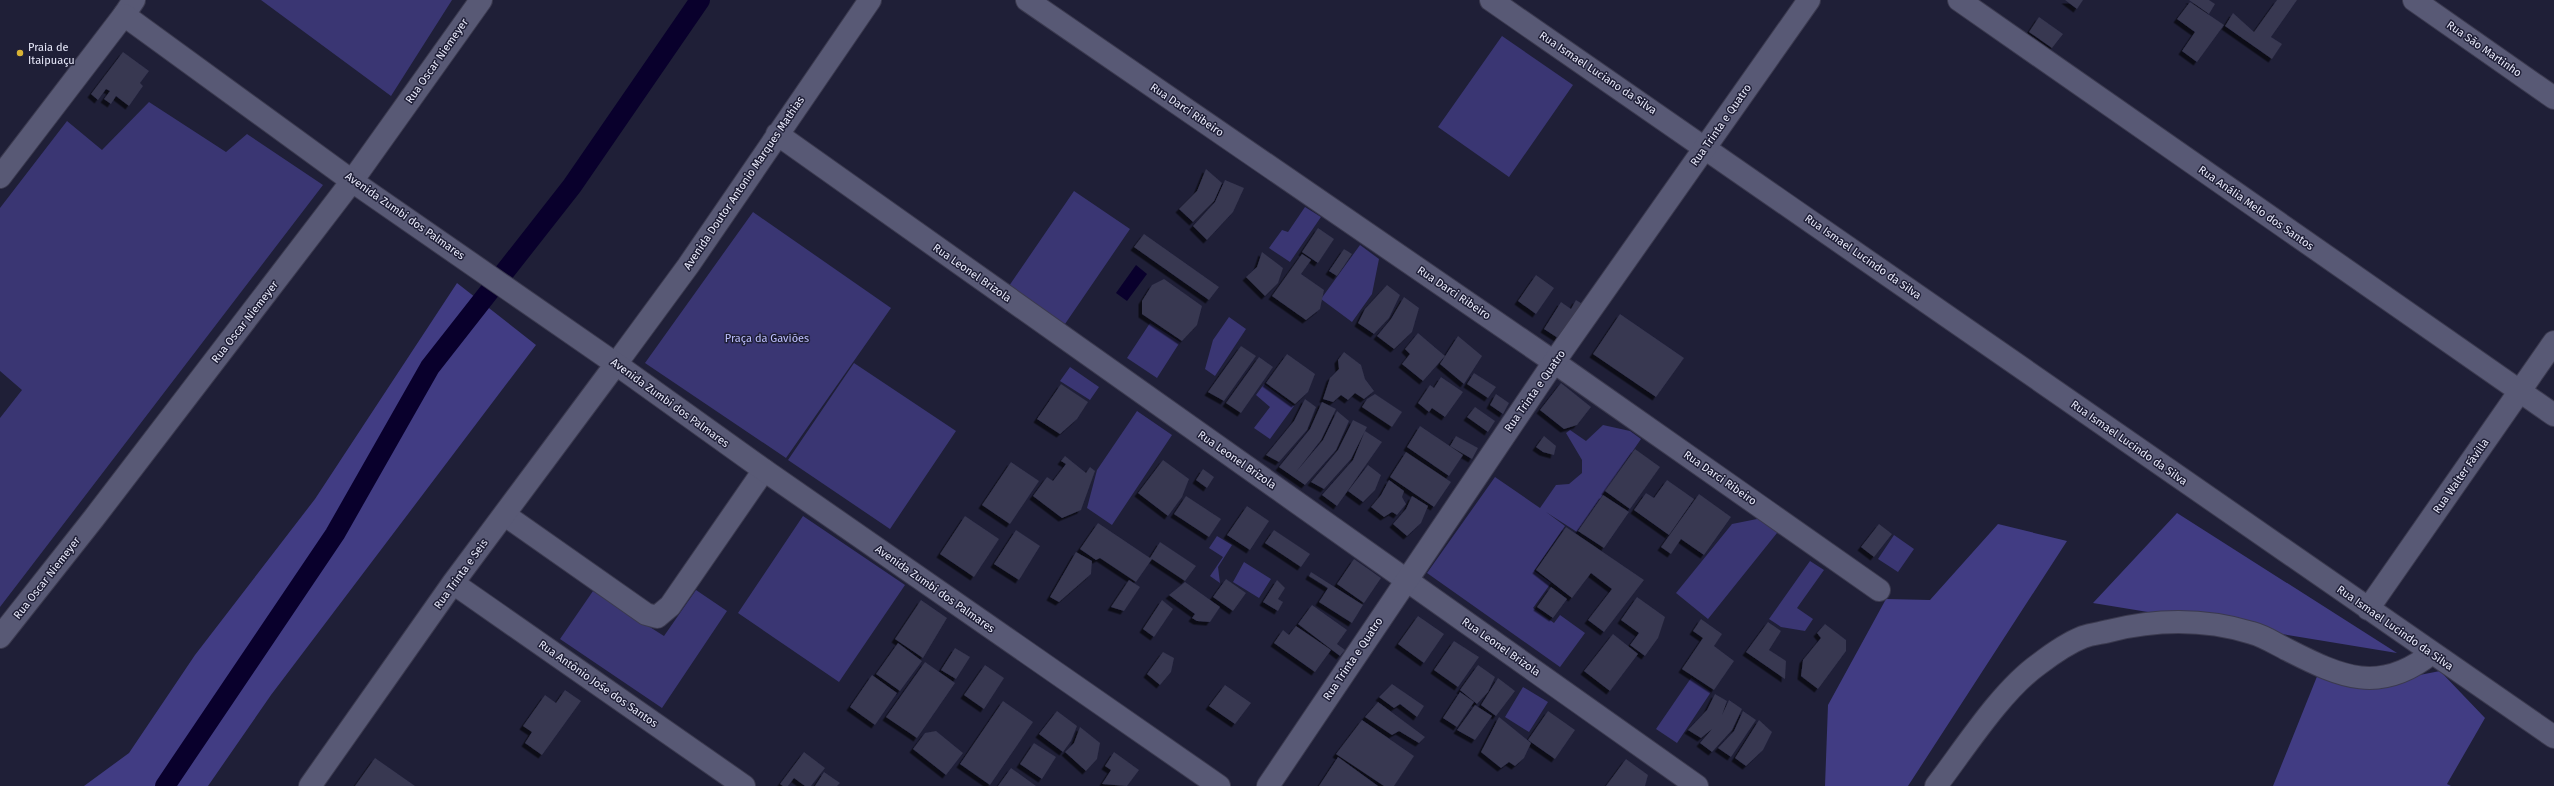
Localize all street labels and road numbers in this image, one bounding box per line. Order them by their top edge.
street label: Rua Oscar Niemeyer [403,15,472,106]
street label: Rua São Martinho [2444,18,2524,80]
street label: Rua Ismael Luciano da Silva [1537,29,1659,117]
street label: Rua Darci Ribeiro [1148,81,1226,139]
street label: Rua Trinta e Quatro [1688,81,1754,169]
street label: Avenida Doutor Antonio Marques Mathias [681,94,807,272]
street label: Rua Anália Melo dos Santos [2196,163,2316,253]
street label: Avenida Zumbi dos Palmares [343,170,467,262]
street label: Rua Ismael Lucindo da Silva [1802,212,1924,302]
street label: Rua Leonel Brizola [930,241,1014,305]
street label: Rua Darci Ribeiro [1415,264,1493,322]
street label: Rua Oscar Niemeyer [209,278,282,366]
street label: Rua Trinta e Quatro [1502,347,1568,435]
street label: Avenida Zumbi dos Palmares [608,356,732,450]
street label: Rua Ismael Lucindo da Silva [2068,398,2190,488]
street label: Rua Leonel Brizola [1195,428,1279,492]
street label: Rua Walter Fávilla [2430,436,2492,516]
street label: Rua Darci Ribeiro [1681,448,1759,508]
street label: Rua Oscar Niemeyer [11,534,84,622]
street label: Rua Trinta e Seis [431,537,491,611]
street label: Avenida Zumbi dos Palmares [873,543,997,635]
street label: Rua Ismael Lucindo da Silva [2334,583,2456,673]
street label: Rua Trinta e Quatro [1320,615,1386,703]
street label: Rua Leonel Brizola [1459,615,1543,679]
street label: Rua Antônio Jośe dos Santos [536,638,660,730]

